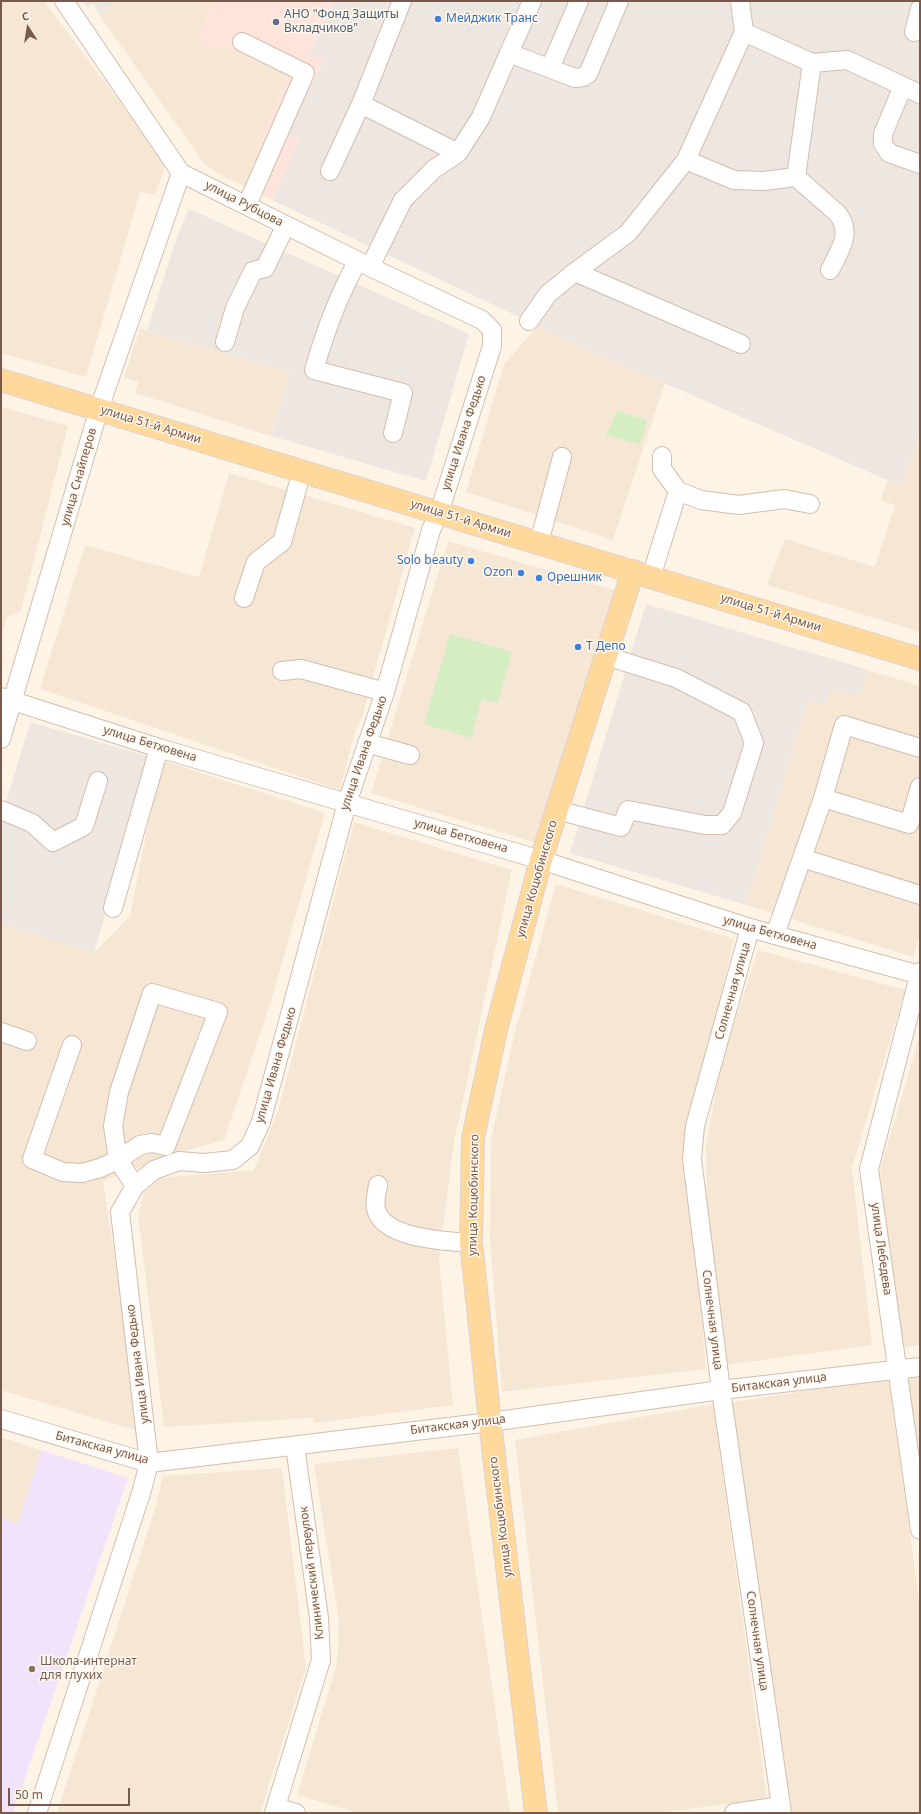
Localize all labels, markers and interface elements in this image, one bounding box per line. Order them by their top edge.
north arrow [8,8,48,48]
text: С [20,8,30,24]
place label: АНО "Фонд Защиты Вкладчиков" [284,8,399,36]
place label: Мейджик Транс [446,12,538,26]
marker: Мейджик Транс [433,14,443,24]
marker: АНО "Фонд Защиты Вкладчиков" [271,17,281,27]
street label: улица Рубцова [203,178,285,230]
street label: улица Ивана Федько [439,374,489,492]
street label: улица 51-й Армии [99,403,203,447]
street label: улица Снайперов [58,426,100,528]
street label: улица 51-й Армии [409,497,513,541]
place label: Solo beauty [397,554,463,568]
marker: Solo beauty [466,556,476,566]
place label: Ozon [483,566,513,580]
marker: Ozon [516,568,526,578]
place label: Орешник [547,571,602,585]
marker: Орешник [534,573,544,583]
street label: улица 51-й Армии [719,591,823,635]
place label: Т Депо [586,640,626,654]
marker: Т Депо [573,642,583,652]
street label: улица Ивана Федько [338,694,390,812]
street label: улица Бетховена [102,723,198,765]
street label: улица Бетховена [412,816,510,856]
street label: улица Коцюбинского [513,818,561,940]
street label: улица Бетховена [721,913,819,953]
street label: Солнечная улица [712,941,754,1041]
street label: улица Ивана Федько [253,1005,299,1125]
street label: улица Коцюбинского [466,1134,482,1256]
street label: улица Лебедева [867,1202,895,1296]
street label: Солнечная улица [699,1269,725,1371]
street label: улица Ивана Федько [124,1303,152,1425]
street label: Битакская улица [730,1370,828,1396]
street label: Битакская улица [409,1412,507,1438]
street label: Битакская улица [54,1429,150,1467]
street label: улица Коцюбинского [486,1456,516,1578]
street label: Клинический переулок [297,1505,327,1641]
street label: Солнечная улица [743,1590,771,1692]
place label: Школа-интернат для глухих [40,1655,137,1683]
marker: Школа-интернат для глухих [27,1664,37,1674]
scale bar [10,1780,132,1806]
text: 50 m [15,1786,43,1803]

